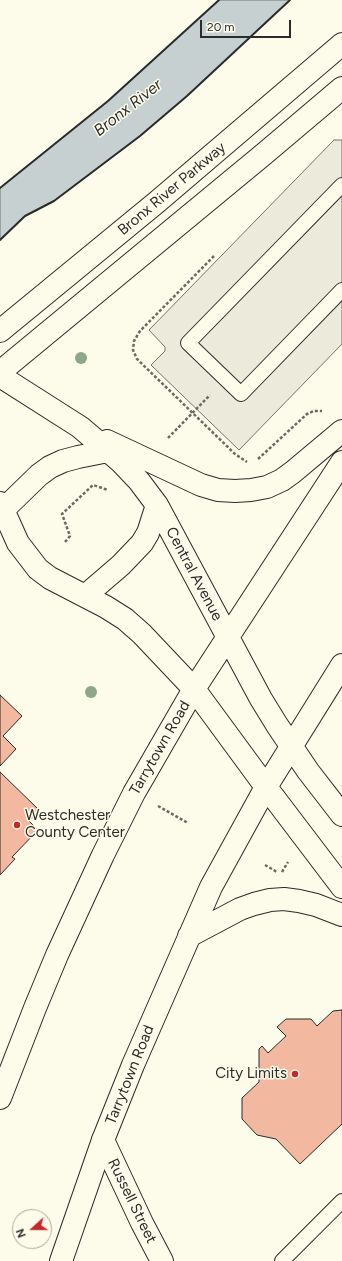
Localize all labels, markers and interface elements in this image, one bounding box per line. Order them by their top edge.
scale bar [202,12,293,38]
text: 20 m [207,20,235,34]
water label: Bronx River [90,75,166,141]
street label: Bronx River Parkway [114,139,230,239]
street label: Central Avenue [162,524,226,624]
street label: Tarrytown Road [126,698,194,798]
place label: Westchester County Center [25,807,125,842]
marker: Westchester County Center [12,820,22,830]
street label: Tarrytown Road [102,1023,158,1127]
place label: City Limits [215,1065,287,1083]
marker: City Limits [290,1069,300,1079]
street label: Russell Street [104,1156,160,1246]
north arrow [12,1209,52,1249]
text: N [14,1227,29,1239]

